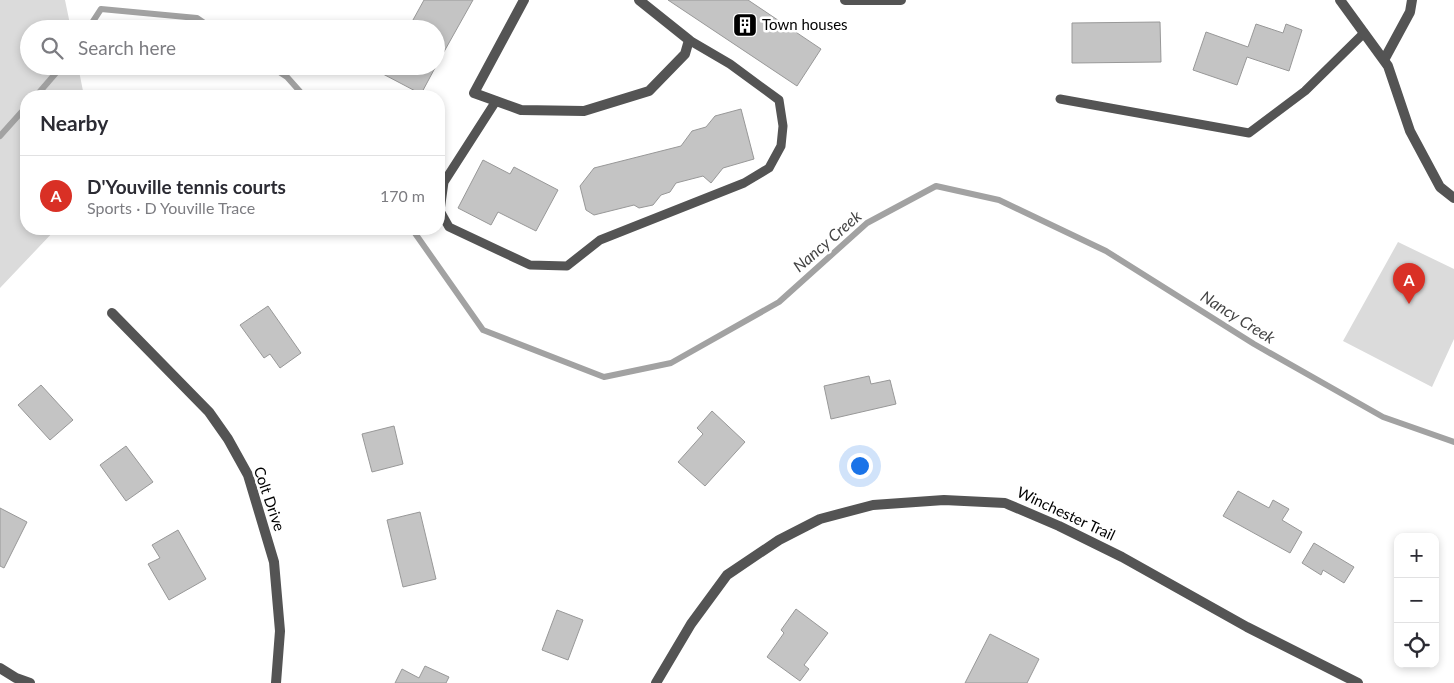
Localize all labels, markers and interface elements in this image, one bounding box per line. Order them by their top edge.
building icon: Town houses [732,12,758,38]
place label: Town houses [762,15,848,33]
search box [20,20,445,75]
icon: search [38,34,66,62]
text: Search here [78,36,176,59]
text: Nearby [40,110,108,135]
text: D'Youville tennis courts [87,175,286,198]
text: A [50,186,62,205]
text: 170 m [380,186,425,205]
text: Sports · D Youville Trace [87,198,255,217]
water label: Nancy Creek [789,206,865,275]
pin: A [1393,263,1425,304]
water label: Nancy Creek [1198,286,1279,347]
your location [847,453,873,479]
street label: Colt Drive [251,464,289,533]
street label: Winchester Trail [1014,482,1118,544]
map controls [1394,533,1439,668]
button: + [1394,533,1439,578]
button: − [1394,578,1439,623]
button: locate [1394,623,1439,668]

